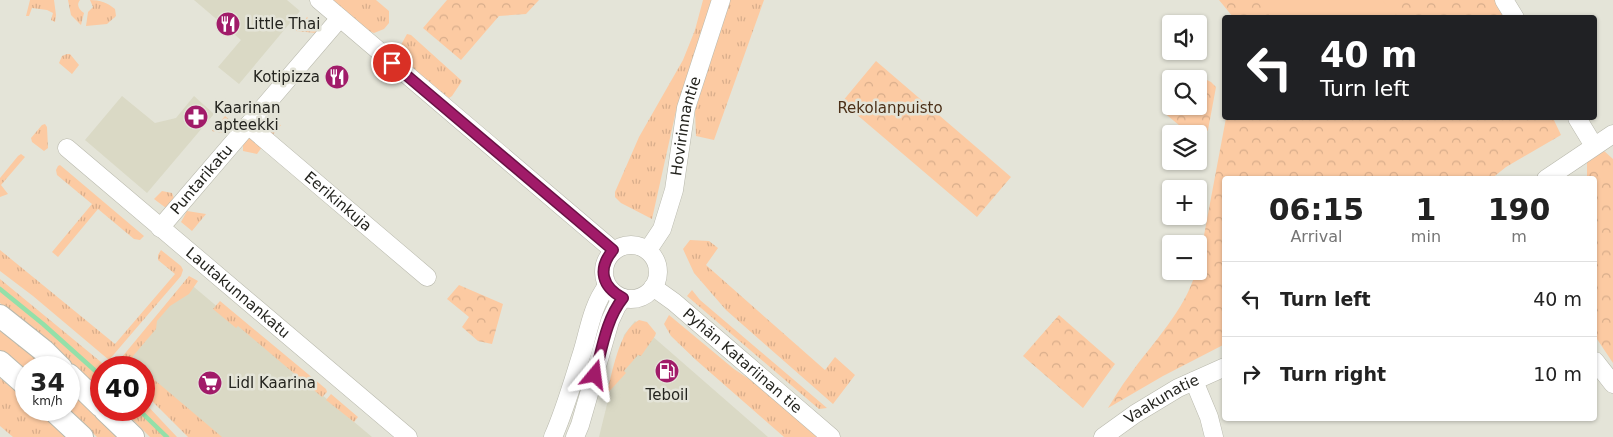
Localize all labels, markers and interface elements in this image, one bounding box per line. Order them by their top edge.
restaurant icon: Little Thai [215,11,241,37]
place label: Little Thai [246,15,320,33]
map controls [1162,15,1207,280]
button: sound [1162,15,1207,60]
icon: left [1237,35,1302,100]
text: 40 m [1320,35,1417,75]
pin [371,42,413,84]
icon: arrive [378,49,406,77]
restaurant icon: Kotipizza [324,64,350,90]
place label: Kotipizza [253,68,320,86]
button: search [1162,70,1207,115]
street label: Hovirinnantie [667,74,705,177]
text: Turn left [1320,76,1409,101]
place label: Kaarinan apteekki [214,99,281,134]
park label: Rekolanpuisto [837,99,943,117]
pharmacy icon: Kaarinan apteekki [183,104,209,130]
button: layers [1162,125,1207,170]
street label: Puntarikatu [167,141,237,218]
street label: Eerikinkuja [301,168,375,235]
button: + [1162,180,1207,225]
text: 06:15 [1269,192,1364,227]
text: 1 [1415,192,1436,227]
text: 190 [1488,192,1550,227]
text: Arrival [1290,227,1342,246]
text: min [1411,227,1441,246]
text: m [1511,227,1527,246]
button: − [1162,235,1207,280]
street label: Lautakunnankatu [182,244,294,342]
icon: left [1237,285,1265,313]
text: Turn left [1280,288,1371,310]
text: 40 m [1533,288,1582,310]
street label: Pyhän Katariinan tie [679,305,806,417]
position arrow [568,348,620,400]
speed limit sign: 40 [90,356,155,421]
fuel station icon: Teboil [654,358,680,384]
icon: right [1237,360,1265,388]
text: Turn right [1280,363,1386,385]
text: 10 m [1533,363,1582,385]
text: 34 [30,368,65,397]
supermarket icon: Lidl Kaarina [197,370,223,396]
street label: Vaakunatie [1121,371,1202,428]
place label: Lidl Kaarina [228,374,316,392]
place label: Teboil [645,386,688,404]
text: km/h [32,394,63,408]

